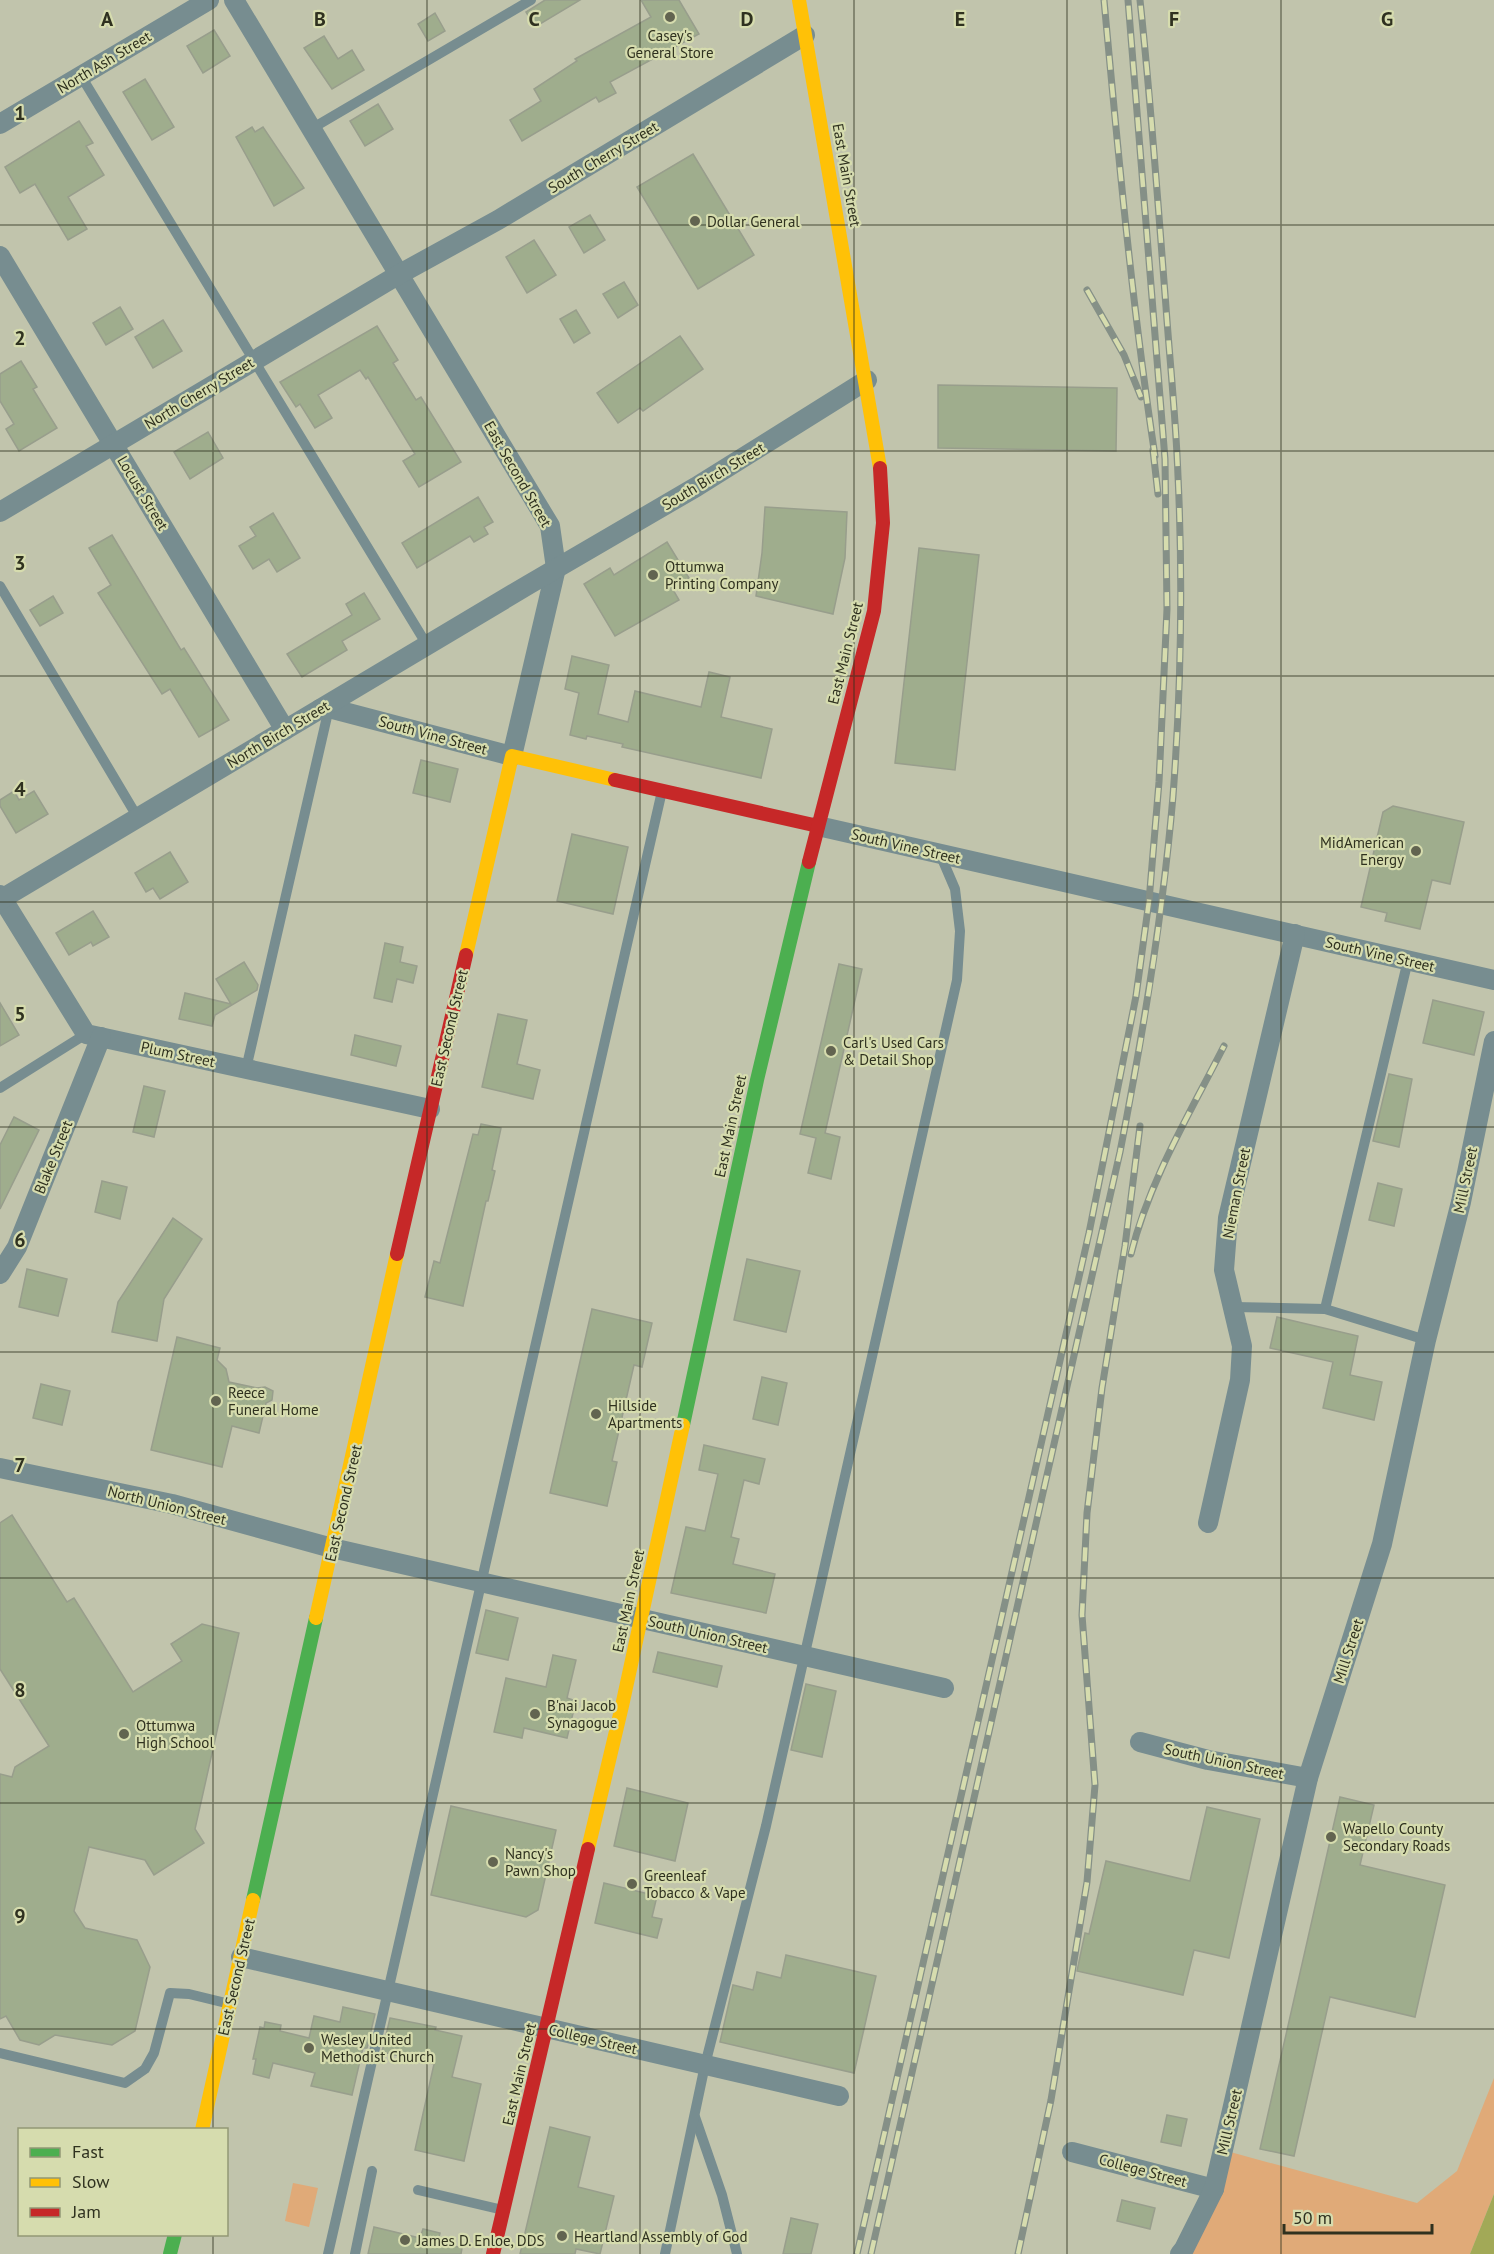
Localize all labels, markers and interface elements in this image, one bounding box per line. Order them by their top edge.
text: A [101,6,114,32]
text: B [314,6,326,32]
text: C [528,6,540,32]
text: D [741,6,754,32]
text: E [955,6,965,32]
text: F [1169,6,1179,32]
text: G [1381,6,1393,32]
marker: Casey's General Store [663,10,677,24]
place label: Casey's General Store [626,26,714,62]
street label: North Ash Street [54,27,154,97]
text: 1 [14,100,26,126]
street label: South Cherry Street [545,117,661,197]
street label: East Main Street [829,122,865,228]
place label: Dollar General [707,212,800,231]
marker: Dollar General [688,214,702,228]
text: 2 [14,325,26,351]
street label: North Cherry Street [141,353,257,433]
street label: East Second Street [480,418,556,530]
street label: South Birch Street [658,438,768,514]
street label: Locust Street [113,452,173,534]
text: 3 [14,550,26,576]
place label: Ottumwa Printing Company [665,557,779,593]
marker: Ottumwa Printing Company [646,568,660,582]
street label: East Main Street [823,600,867,706]
street label: North Birch Street [223,696,333,772]
street label: South Vine Street [377,711,489,759]
text: 4 [14,776,26,802]
street label: South Vine Street [849,824,963,868]
place label: MidAmerican Energy [1320,833,1404,869]
marker: MidAmerican Energy [1409,844,1423,858]
street label: South Vine Street [1323,932,1437,976]
street label: East Second Street [426,968,472,1088]
text: 5 [14,1001,26,1027]
place label: Carl's Used Cars & Detail Shop [843,1033,944,1069]
street label: Plum Street [139,1037,217,1071]
marker: Carl's Used Cars & Detail Shop [824,1044,838,1058]
street label: East Main Street [710,1073,750,1179]
street label: Blake Street [30,1117,76,1197]
street label: Mill Street [1449,1145,1481,1215]
street label: Nieman Street [1218,1146,1254,1240]
text: 6 [14,1227,26,1253]
place label: Reece Funeral Home [228,1383,319,1419]
marker: Reece Funeral Home [209,1394,223,1408]
place label: Hillside Apartments [608,1396,682,1432]
marker: Hillside Apartments [589,1407,603,1421]
street label: East Second Street [320,1443,366,1563]
text: 7 [14,1452,26,1478]
street label: North Union Street [106,1481,228,1529]
street label: East Main Street [608,1548,648,1654]
street label: South Union Street [646,1611,770,1657]
street label: Mill Street [1329,1616,1367,1686]
text: 8 [14,1677,26,1703]
place label: B'nai Jacob Synagogue [547,1696,617,1732]
marker: B'nai Jacob Synagogue [528,1707,542,1721]
place label: Ottumwa High School [136,1716,214,1752]
marker: Ottumwa High School [117,1727,131,1741]
street label: South Union Street [1162,1739,1286,1783]
place label: Wapello County Secondary Roads [1343,1819,1450,1855]
marker: Wapello County Secondary Roads [1324,1830,1338,1844]
place label: Nancy's Pawn Shop [505,1844,576,1880]
marker: Nancy's Pawn Shop [486,1855,500,1869]
place label: Greenleaf Tobacco & Vape [644,1866,746,1902]
marker: Greenleaf Tobacco & Vape [625,1877,639,1891]
text: 9 [14,1903,26,1929]
street label: East Second Street [213,1917,259,2037]
street label: College Street [547,2020,639,2058]
street label: East Main Street [498,2021,540,2127]
place label: Wesley United Methodist Church [321,2030,434,2066]
marker: Wesley United Methodist Church [302,2041,316,2055]
street label: Mill Street [1212,2087,1246,2157]
legend [18,2128,228,2236]
text: Fast [72,2140,104,2163]
street label: College Street [1097,2149,1189,2191]
text: Slow [72,2170,110,2193]
scale bar [1284,2197,1432,2235]
text: Jam [71,2200,101,2223]
text: 50 m [1293,2206,1332,2229]
place label: Heartland Assembly of God [574,2227,747,2246]
marker: Heartland Assembly of God [555,2229,569,2243]
place label: James D. Enloe, DDS [416,2231,544,2250]
marker: James D. Enloe, DDS [398,2233,412,2247]

